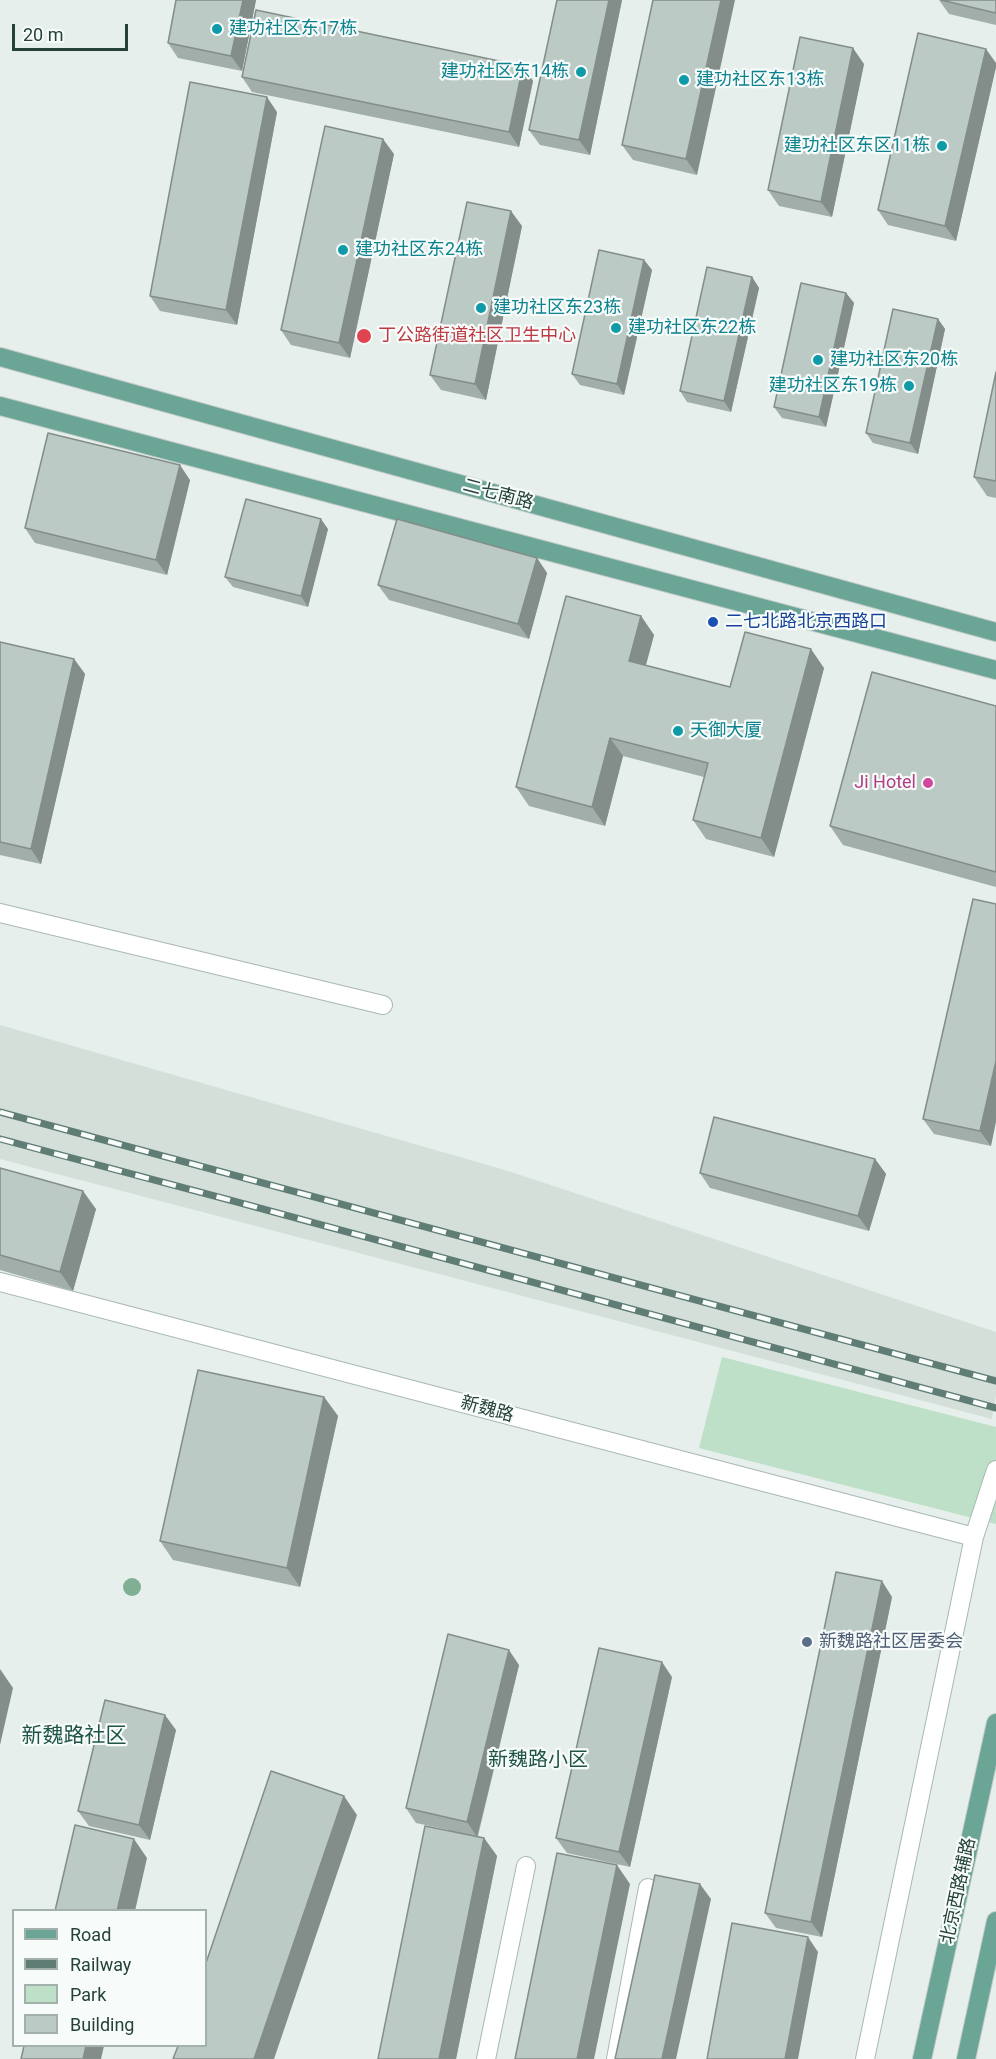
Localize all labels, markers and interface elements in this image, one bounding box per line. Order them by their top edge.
scale bar [15,12,130,50]
place label: 建功社区东17栋 [229,18,357,40]
marker: 建功社区东17栋 [210,22,224,36]
text: 20 m [23,24,63,45]
place label: 建功社区东14栋 [441,61,569,83]
marker: 建功社区东14栋 [574,65,588,79]
place label: 建功社区东13栋 [696,69,824,91]
marker: 建功社区东13栋 [677,73,691,87]
place label: 建功社区东区11栋 [784,135,930,157]
marker: 建功社区东区11栋 [935,139,949,153]
place label: 建功社区东24栋 [355,239,483,261]
marker: 建功社区东24栋 [336,243,350,257]
place label: 建功社区东23栋 [493,297,621,319]
marker: 建功社区东23栋 [474,301,488,315]
place label: 建功社区东22栋 [628,317,756,339]
marker: 建功社区东22栋 [609,321,623,335]
place label: 丁公路街道社区卫生中心 [378,325,576,347]
marker: 丁公路街道社区卫生中心 [355,327,373,345]
place label: 建功社区东20栋 [830,349,958,371]
marker: 建功社区东20栋 [811,353,825,367]
place label: 建功社区东19栋 [769,375,897,397]
marker: 建功社区东19栋 [902,379,916,393]
street label: 二七南路 [460,475,536,515]
place label: 二七北路北京西路口 [725,611,887,633]
marker: 二七北路北京西路口 [706,615,720,629]
place label: 天御大厦 [690,720,762,742]
marker: 天御大厦 [671,724,685,738]
place label: Ji Hotel [854,772,916,794]
marker: Ji Hotel [921,776,935,790]
street label: 新魏路 [458,1393,516,1427]
place label: 新魏路社区居委会 [819,1631,963,1653]
marker: 新魏路社区居委会 [800,1635,814,1649]
district label: 新魏路社区 [22,1724,126,1750]
district label: 新魏路小区 [488,1749,588,1773]
street label: 北京西路辅路 [937,1836,981,1946]
legend [12,1909,207,2047]
text: Road [70,1924,111,1945]
text: Railway [70,1954,131,1975]
text: Park [70,1984,106,2005]
text: Building [70,2014,134,2035]

